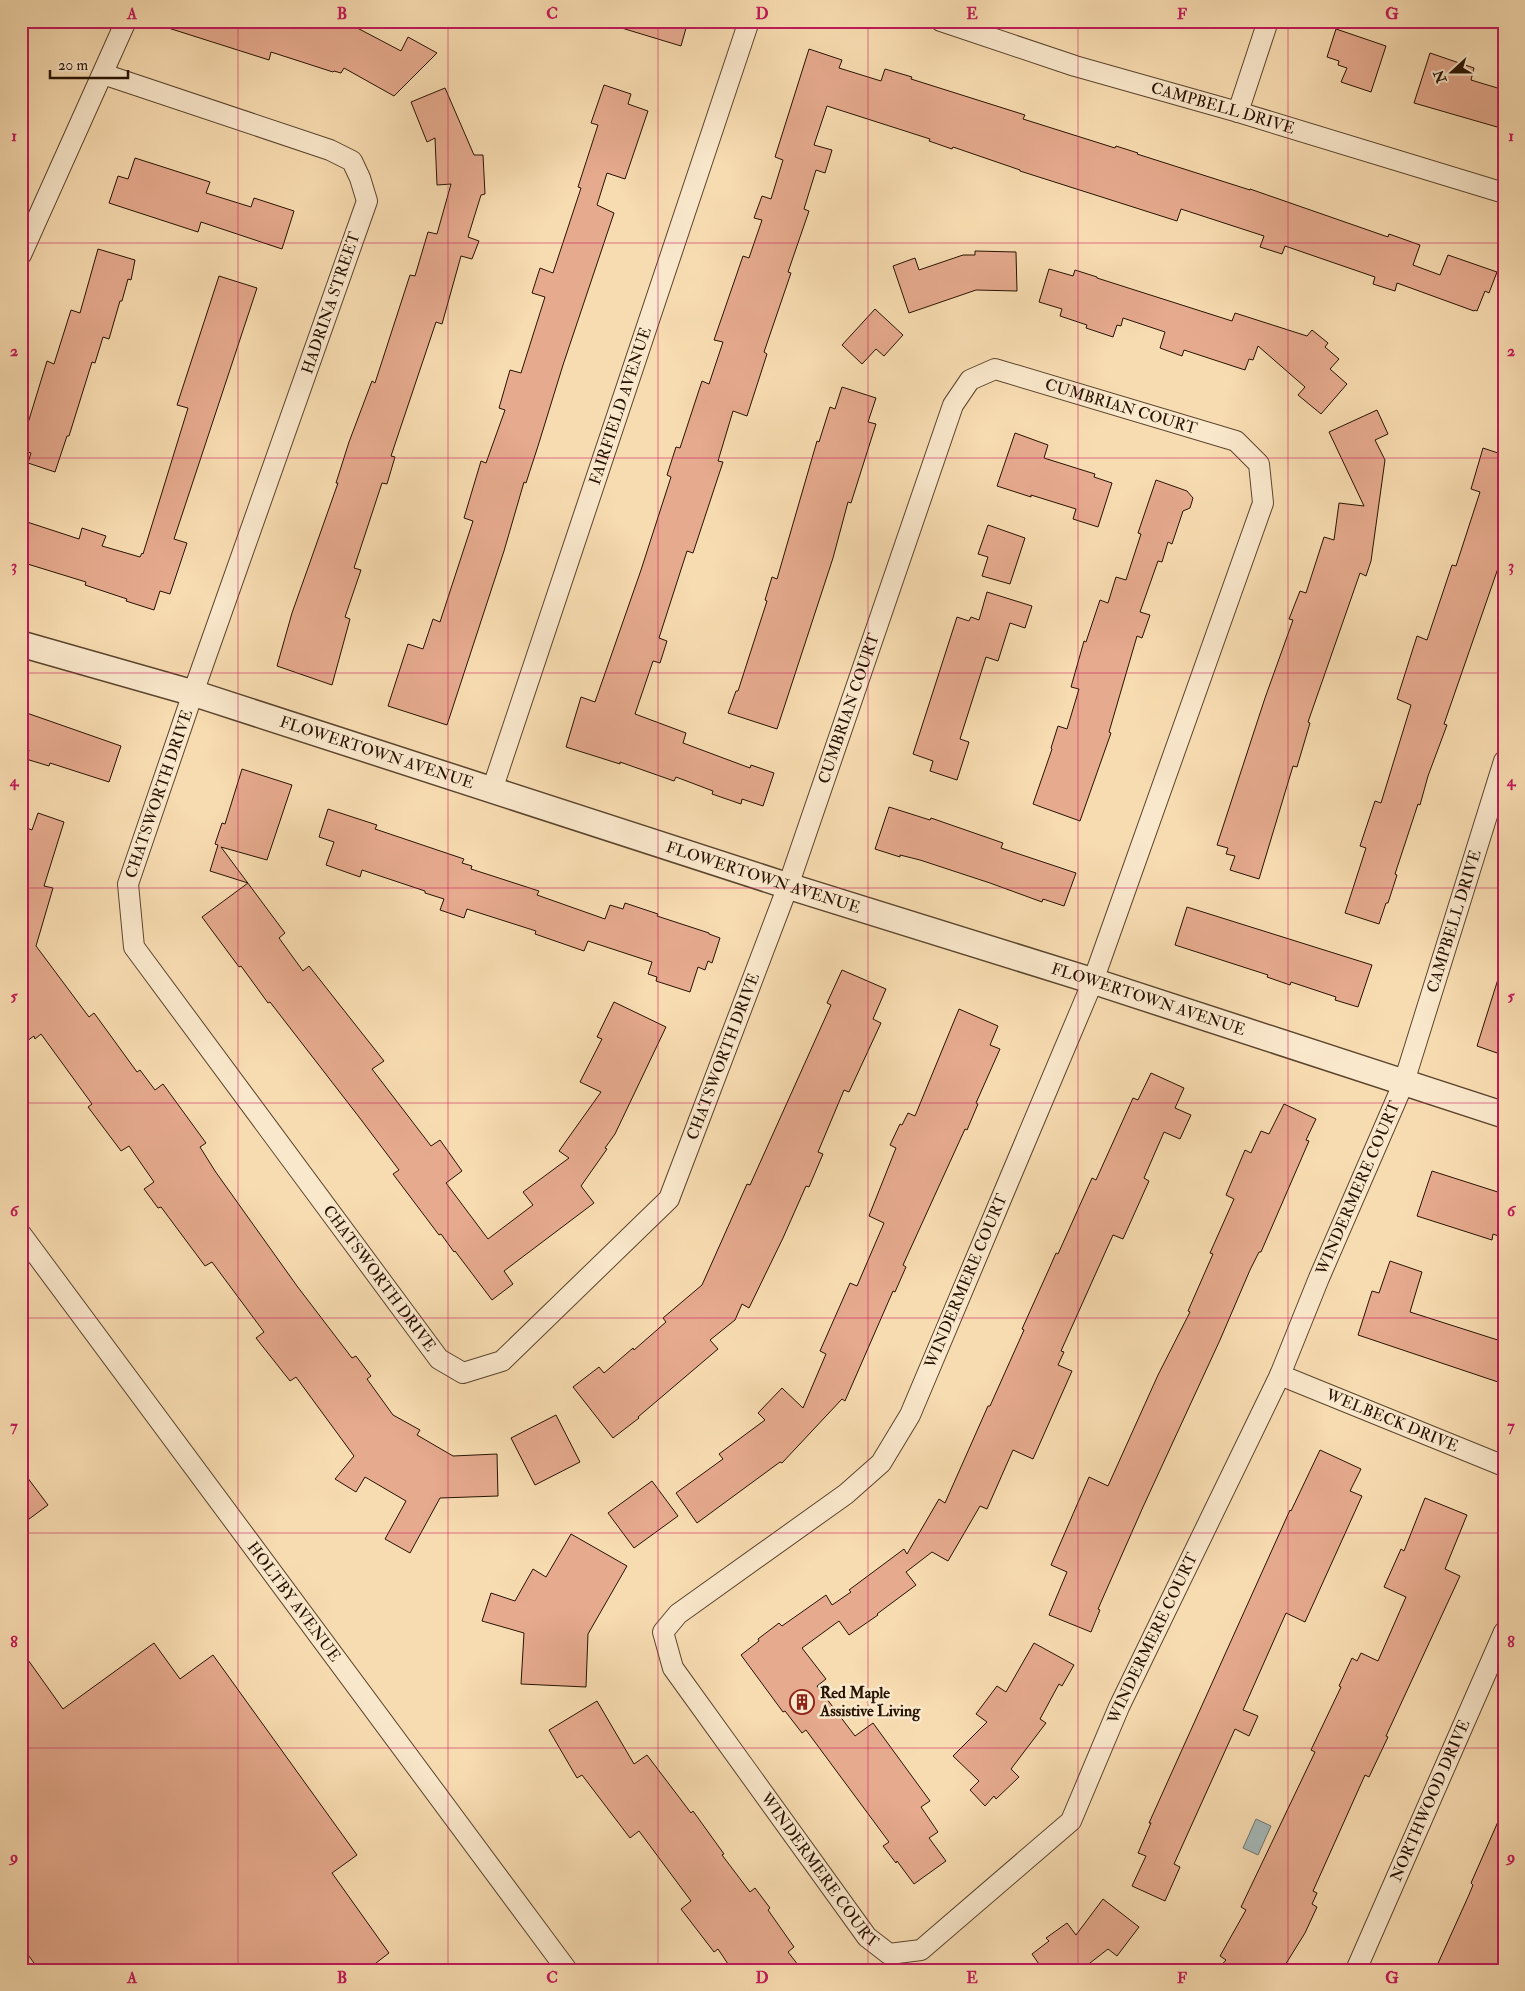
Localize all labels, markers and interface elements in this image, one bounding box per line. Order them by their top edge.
text: A [126,4,138,24]
text: B [337,4,347,24]
text: C [546,4,558,24]
text: D [755,4,769,24]
text: E [966,4,978,24]
text: F [1177,4,1187,24]
text: G [1385,4,1399,24]
scale bar [50,48,128,80]
north arrow [1428,48,1478,98]
text: 20 m [58,56,88,75]
text: N [1430,67,1451,86]
street label: CAMPBELL DRIVE [1149,78,1297,139]
text: 1 [11,126,17,146]
text: 1 [1508,126,1514,146]
street label: HADRINA STREET [297,229,365,377]
street label: FAIRFIELD AVENUE [585,324,656,487]
text: 2 [10,341,18,361]
text: 2 [1507,341,1515,361]
street label: CUMBRIAN COURT [1043,374,1200,439]
text: 3 [11,556,17,576]
text: 3 [1508,556,1514,576]
street label: CUMBRIAN COURT [814,631,884,786]
street label: CHATSWORTH DRIVE [121,707,197,881]
street label: FLOWERTOWN AVENUE [277,712,476,793]
text: 4 [9,771,20,791]
text: 4 [1506,771,1517,791]
street label: FLOWERTOWN AVENUE [663,837,863,918]
street label: CAMPBELL DRIVE [1422,847,1486,995]
street label: FLOWERTOWN AVENUE [1049,959,1248,1040]
street label: CHATSWORTH DRIVE [682,970,764,1143]
text: 5 [10,986,18,1006]
text: 5 [1507,986,1515,1006]
street label: WINDERMERE COURT [1311,1098,1405,1279]
street label: WINDERMERE COURT [920,1191,1012,1372]
text: 6 [10,1201,20,1221]
street label: CHATSWORTH DRIVE [319,1201,440,1356]
text: 6 [1507,1201,1517,1221]
street label: WELBECK DRIVE [1322,1384,1461,1456]
text: 7 [10,1416,18,1436]
text: 7 [1507,1416,1515,1436]
street label: HOLTBY AVENUE [243,1538,345,1666]
street label: WINDERMERE COURT [1103,1549,1202,1728]
text: 8 [10,1632,18,1652]
text: 8 [1507,1632,1515,1652]
place label: Red Maple Assistive Living [819,1683,921,1722]
building icon: Red Maple Assistive Living [789,1689,815,1715]
street label: NORTHWOOD DRIVE [1386,1716,1474,1885]
street label: WINDERMERE COURT [756,1788,883,1952]
text: 9 [8,1847,18,1867]
text: 9 [1505,1847,1515,1867]
text: A [126,1968,138,1988]
text: B [337,1968,347,1988]
text: C [546,1968,558,1988]
text: D [755,1968,769,1988]
text: E [966,1968,978,1988]
text: F [1177,1968,1187,1988]
text: G [1385,1968,1399,1988]

